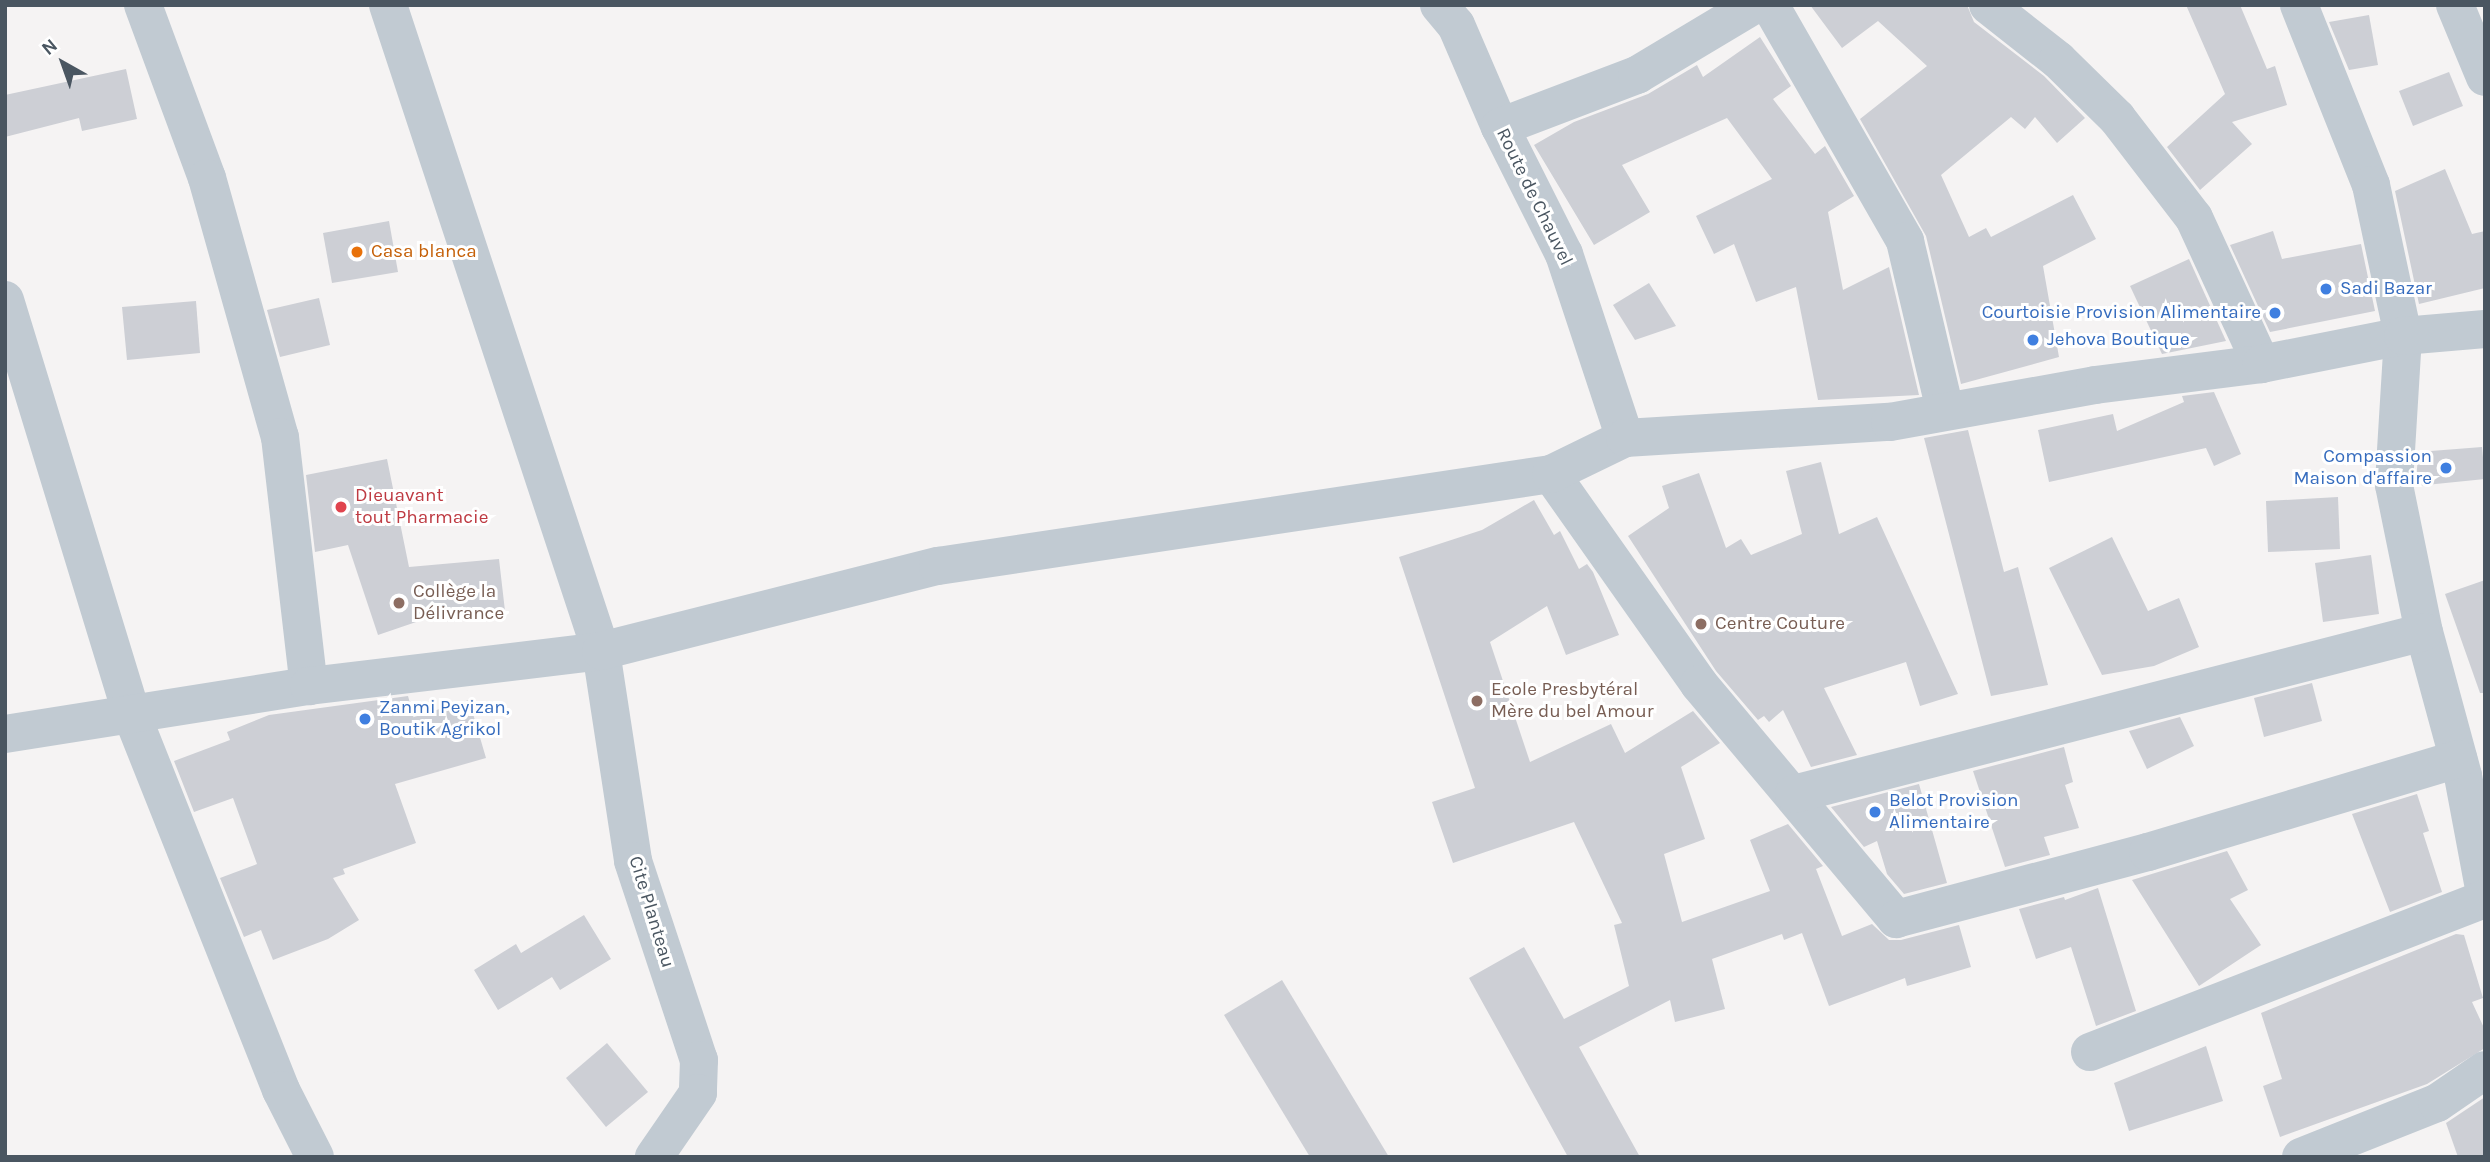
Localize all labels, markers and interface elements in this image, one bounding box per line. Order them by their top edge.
north arrow [28,28,98,98]
text: N [37,34,62,60]
street label: Route de Chauvel [1491,125,1577,269]
place label: Casa blanca [371,241,477,263]
marker: Casa blanca [349,244,365,260]
place label: Sadi Bazar [2340,278,2432,300]
marker: Sadi Bazar [2318,281,2334,297]
place label: Courtoisie Provision Alimentaire [1982,302,2261,324]
marker: Courtoisie Provision Alimentaire [2267,305,2283,321]
place label: Jehova Boutique [2047,329,2190,351]
marker: Jehova Boutique [2025,332,2041,348]
place label: Compassion Maison d'affaire [2293,446,2432,490]
marker: Compassion Maison d'affaire [2438,460,2454,476]
place label: Dieuavant tout Pharmacie [355,485,488,529]
marker: Dieuavant tout Pharmacie [333,499,349,515]
place label: Collège la Délivrance [413,581,504,625]
marker: Collège la Délivrance [391,595,407,611]
place label: Centre Couture [1715,613,1845,635]
marker: Centre Couture [1693,616,1709,632]
place label: Ecole Presbytéral Mère du bel Amour [1491,679,1654,723]
marker: Ecole Presbytéral Mère du bel Amour [1469,693,1485,709]
place label: Zanmi Peyizan, Boutik Agrikol [379,697,510,741]
marker: Zanmi Peyizan, Boutik Agrikol [357,711,373,727]
place label: Belot Provision Alimentaire [1889,790,2018,834]
marker: Belot Provision Alimentaire [1867,804,1883,820]
street label: Cite Planteau [623,854,679,970]

